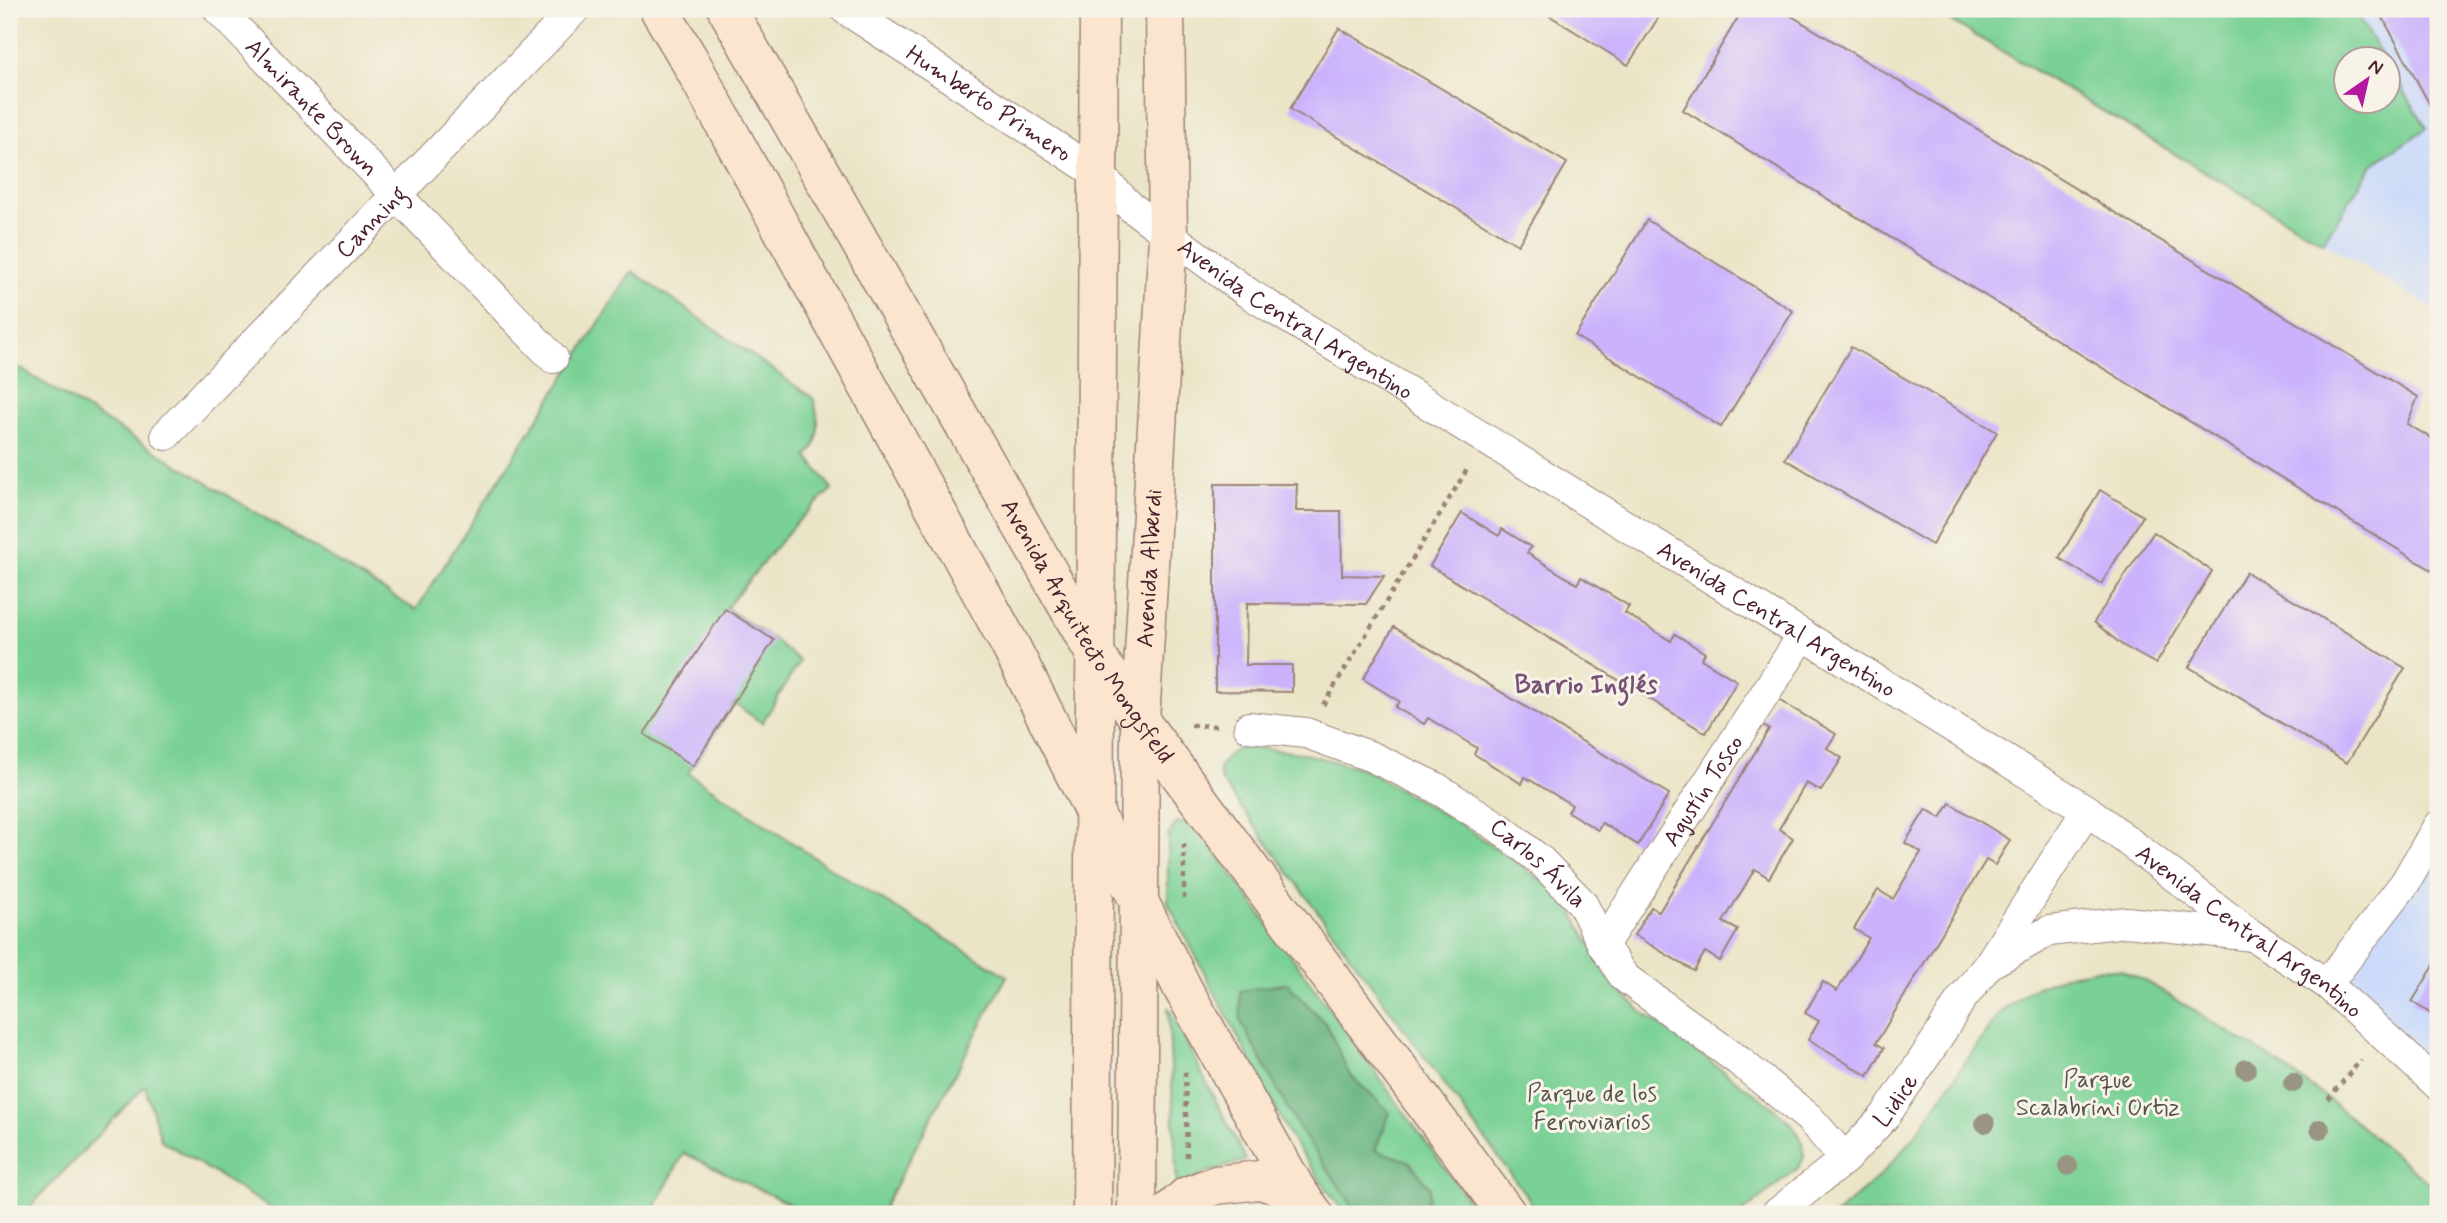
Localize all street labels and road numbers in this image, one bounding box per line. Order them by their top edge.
street label: Almirante Brown [238,32,385,184]
street label: Humberto Primero [899,39,1077,170]
street label: Canning [330,179,417,266]
street label: Avenida Central Argentino [1171,232,1418,408]
street label: Avenida Alberdi [1130,488,1170,648]
street label: Avenida Arquitecto Mongsfeld [993,494,1180,770]
street label: Avenida Central Argentino [1651,535,1901,705]
street label: Agustín Tosco [1657,730,1751,853]
street label: Carlos Ávila [1484,812,1593,916]
street label: Avenida Central Argentino [2129,838,2369,1026]
street label: Lidice [1868,1068,1926,1135]

